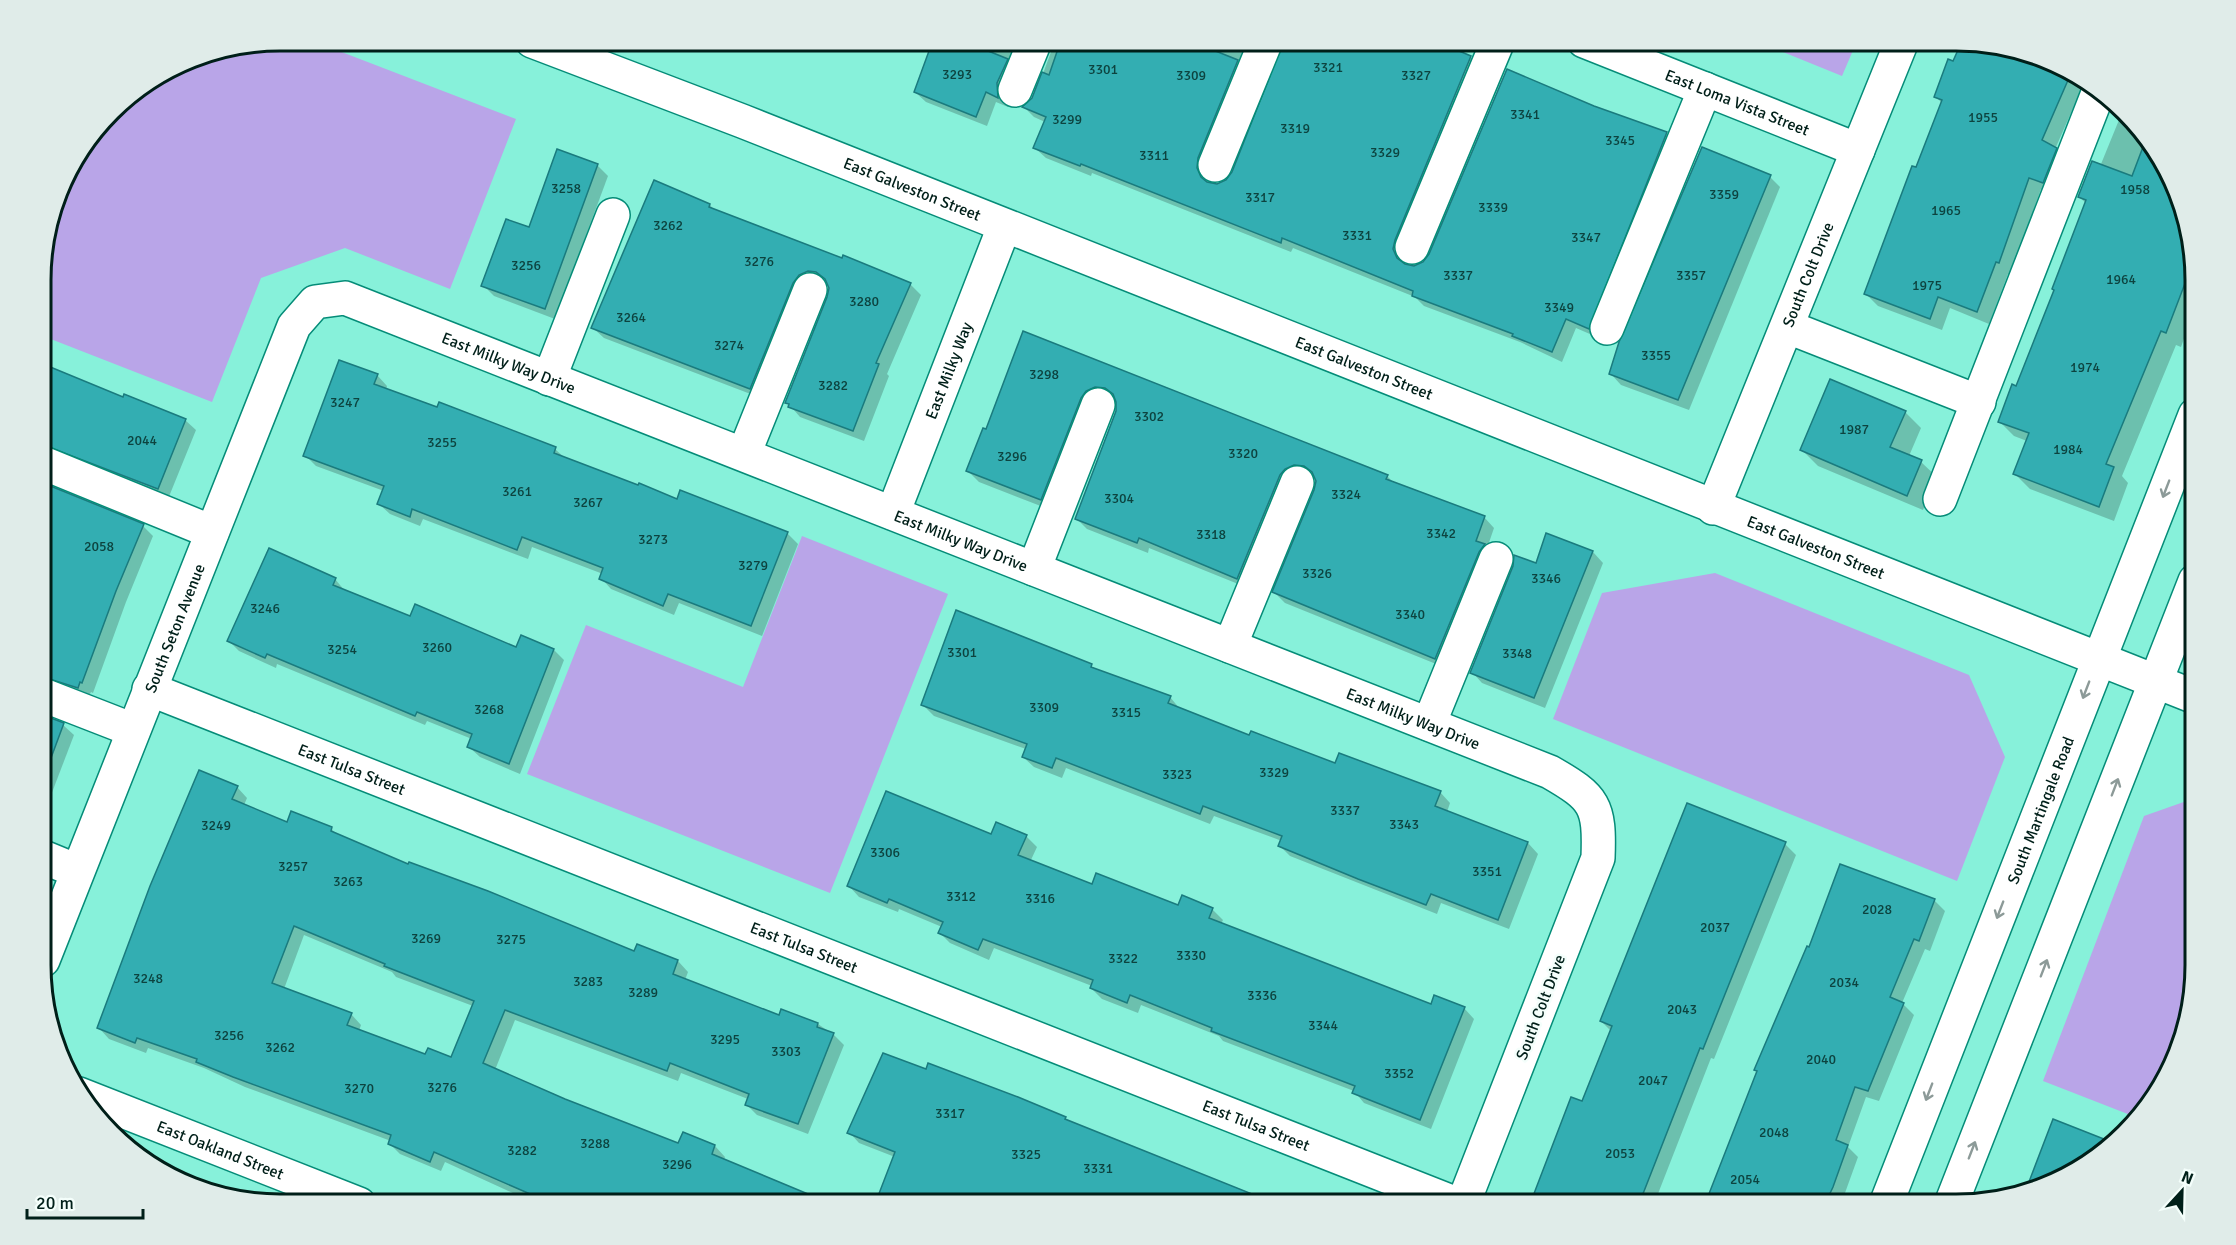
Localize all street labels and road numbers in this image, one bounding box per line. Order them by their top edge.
street label: East Loma Vista Street [1662,65,1812,141]
street label: East Galveston Street [840,153,984,226]
street label: South Colt Drive [1778,220,1839,330]
street label: East Milky Way [921,319,977,422]
street label: East Milky Way Drive [439,328,578,399]
street label: East Galveston Street [1292,332,1436,405]
street label: East Milky Way Drive [891,506,1030,577]
street label: East Galveston Street [1744,511,1888,584]
street label: South Seton Avenue [141,561,210,696]
street label: East Milky Way Drive [1343,684,1483,754]
street label: South Martingale Road [2003,734,2079,887]
street label: East Tulsa Street [295,740,408,800]
street label: East Tulsa Street [747,918,861,978]
street label: South Colt Drive [1512,952,1570,1063]
street label: East Tulsa Street [1199,1096,1313,1156]
street label: East Oakland Street [154,1117,287,1185]

